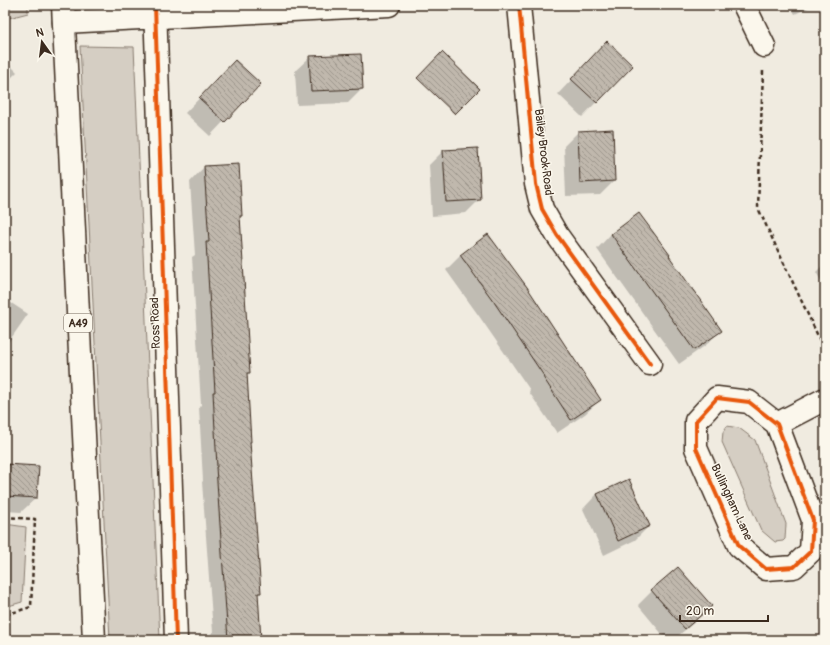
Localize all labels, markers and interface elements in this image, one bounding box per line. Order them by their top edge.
north arrow [22,22,62,62]
text: N [35,25,45,40]
street label: Bailey Brook Road [531,108,556,196]
street label: Ross Road [147,297,164,349]
road number: A49 [64,314,92,332]
street label: Bullingham Lane [707,462,756,543]
scale bar [680,597,768,623]
text: 20 m [686,604,715,619]

